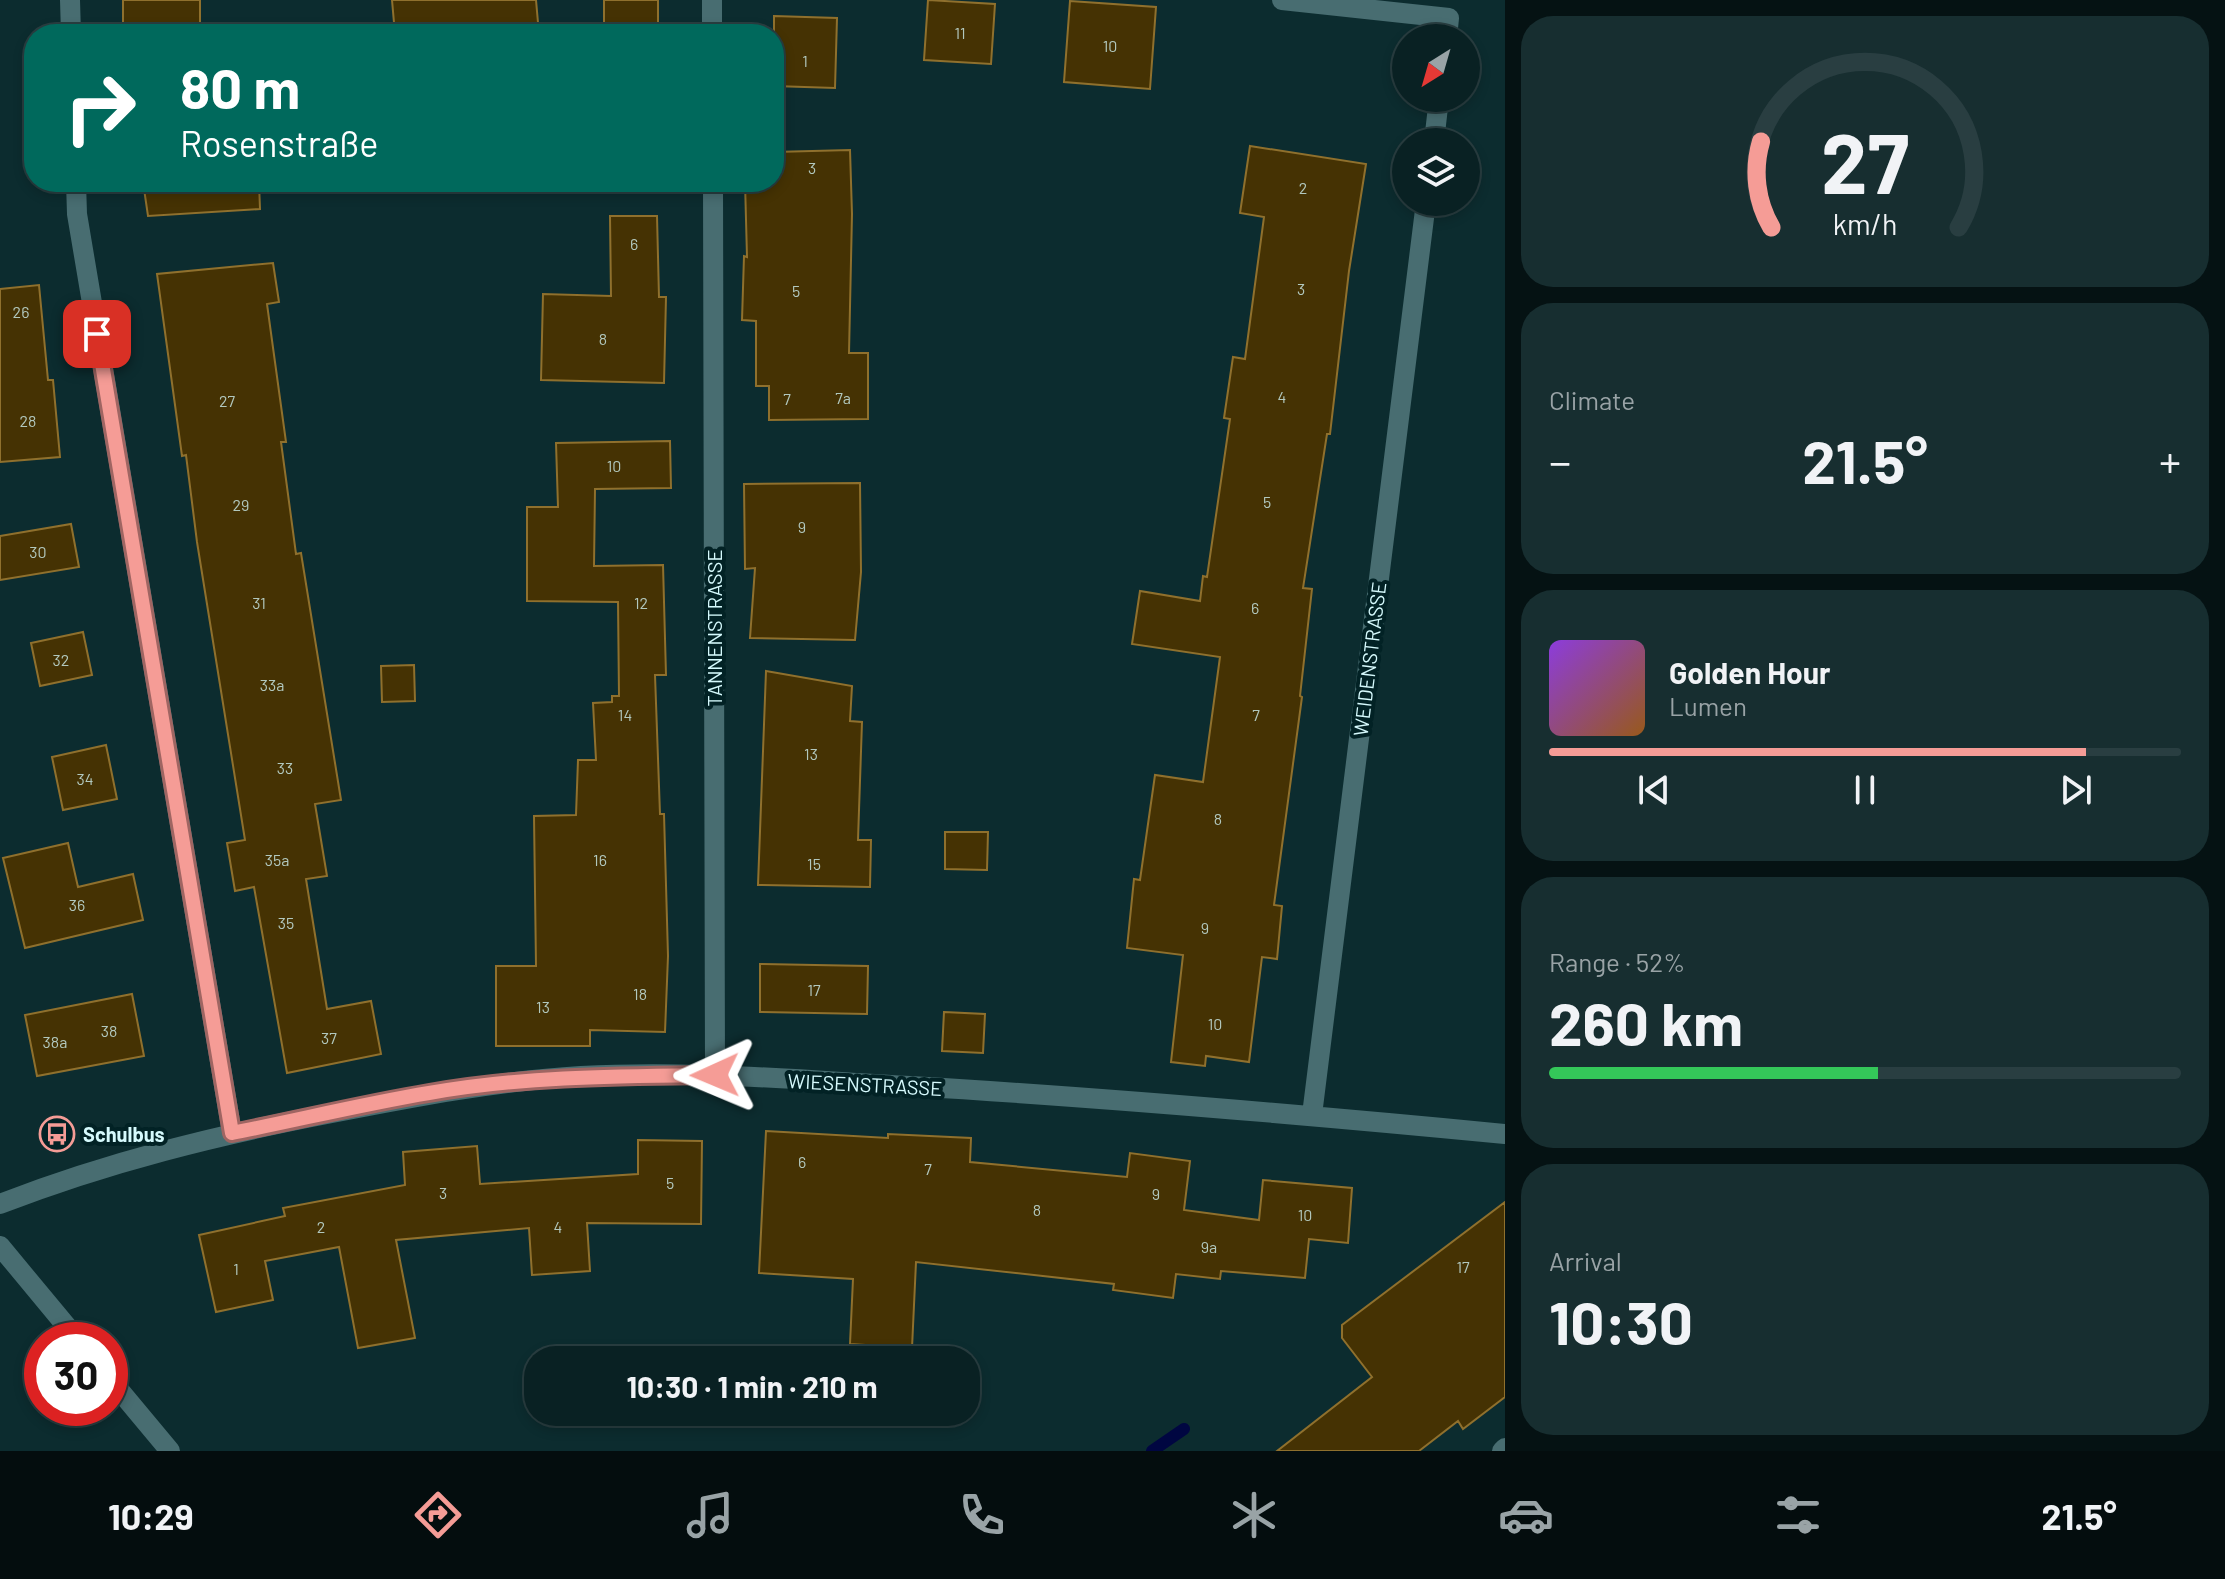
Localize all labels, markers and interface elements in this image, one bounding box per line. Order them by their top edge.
house number: 11 [954,23,966,42]
north arrow [1392,24,1480,112]
map controls [1392,24,1480,216]
house number: 10 [1103,36,1117,55]
house number: 1 [802,51,808,70]
text: 80 m [180,53,300,120]
icon: right [48,56,152,160]
text: 27 [1821,110,1909,210]
text: Rosenstraße [180,121,379,164]
button: layers [1392,128,1480,216]
house number: 3 [808,158,816,177]
house number: 2 [1299,178,1307,197]
text: km/h [1833,206,1897,241]
house number: 6 [630,234,638,253]
house number: 3 [1297,279,1305,298]
house number: 5 [792,281,800,300]
pin [63,300,131,368]
house number: 26 [13,302,29,321]
icon: arrive [75,312,119,356]
house number: 8 [599,329,607,348]
text: Climate [1549,384,1635,415]
house number: 4 [1278,387,1286,406]
house number: 7a [835,388,851,407]
house number: 7 [783,389,791,408]
house number: 27 [219,391,235,410]
house number: 28 [20,411,36,430]
text: 21.5° [1802,424,1928,496]
text: − [1549,434,1571,487]
text: + [2159,434,2181,487]
house number: 10 [607,456,621,475]
house number: 5 [1263,492,1271,511]
house number: 29 [233,495,249,514]
house number: 9 [798,517,806,536]
house number: 30 [29,542,47,561]
street label: TANNENSTRASSE [702,550,726,707]
street label: WEIDENSTRASSE [1348,581,1390,737]
house number: 31 [252,593,266,612]
house number: 12 [634,593,648,612]
house number: 6 [1251,598,1259,617]
house number: 32 [53,650,69,669]
text: Golden Hour [1669,654,1831,690]
house number: 33a [260,675,284,694]
text: Lumen [1669,690,1747,721]
house number: 14 [618,705,632,724]
house number: 7 [1252,705,1260,724]
house number: 13 [804,744,818,763]
house number: 33 [277,758,293,777]
icon: previous [1632,768,1676,812]
icon: pause [1843,768,1887,812]
icon: next [2054,768,2098,812]
house number: 34 [76,769,94,788]
house number: 8 [1214,809,1222,828]
house number: 35a [265,850,289,869]
house number: 16 [593,850,607,869]
house number: 15 [807,854,821,873]
house number: 36 [69,895,85,914]
house number: 35 [278,913,294,932]
house number: 9 [1201,918,1209,937]
text: Range · 52% [1549,946,1685,977]
house number: 17 [807,980,821,999]
house number: 18 [633,984,647,1003]
text: 260 km [1549,986,1743,1058]
house number: 13 [536,997,550,1016]
house number: 10 [1208,1014,1222,1033]
house number: 38 [101,1021,117,1040]
house number: 37 [321,1028,337,1047]
house number: 38a [43,1032,67,1051]
position arrow [673,1033,757,1117]
street label: WIESENSTRASSE [787,1068,943,1100]
bus stop icon: Schulbus [38,1115,76,1153]
place label: Schulbus [83,1122,165,1146]
house number: 6 [798,1152,806,1171]
house number: 7 [924,1159,932,1178]
house number: 5 [666,1173,674,1192]
house number: 3 [439,1183,447,1202]
house number: 9 [1152,1184,1160,1203]
house number: 8 [1033,1200,1041,1219]
house number: 10 [1298,1205,1312,1224]
house number: 2 [317,1217,325,1236]
house number: 4 [554,1217,562,1236]
house number: 9a [1201,1237,1217,1256]
text: Arrival [1549,1245,1622,1276]
house number: 17 [1456,1257,1470,1276]
house number: 1 [233,1259,239,1278]
text: 10:30 [1549,1285,1693,1357]
speed limit sign: 30 [24,1322,128,1426]
text: 10:30 · 1 min · 210 m [626,1368,878,1404]
icon: directions [410,1487,466,1543]
icon: music [682,1487,738,1543]
icon: phone [954,1487,1010,1543]
icon: climate [1226,1487,1282,1543]
icon: car [1498,1487,1554,1543]
icon: filters [1770,1487,1826,1543]
text: 10:29 [108,1494,194,1537]
text: 21.5° [2042,1494,2117,1537]

